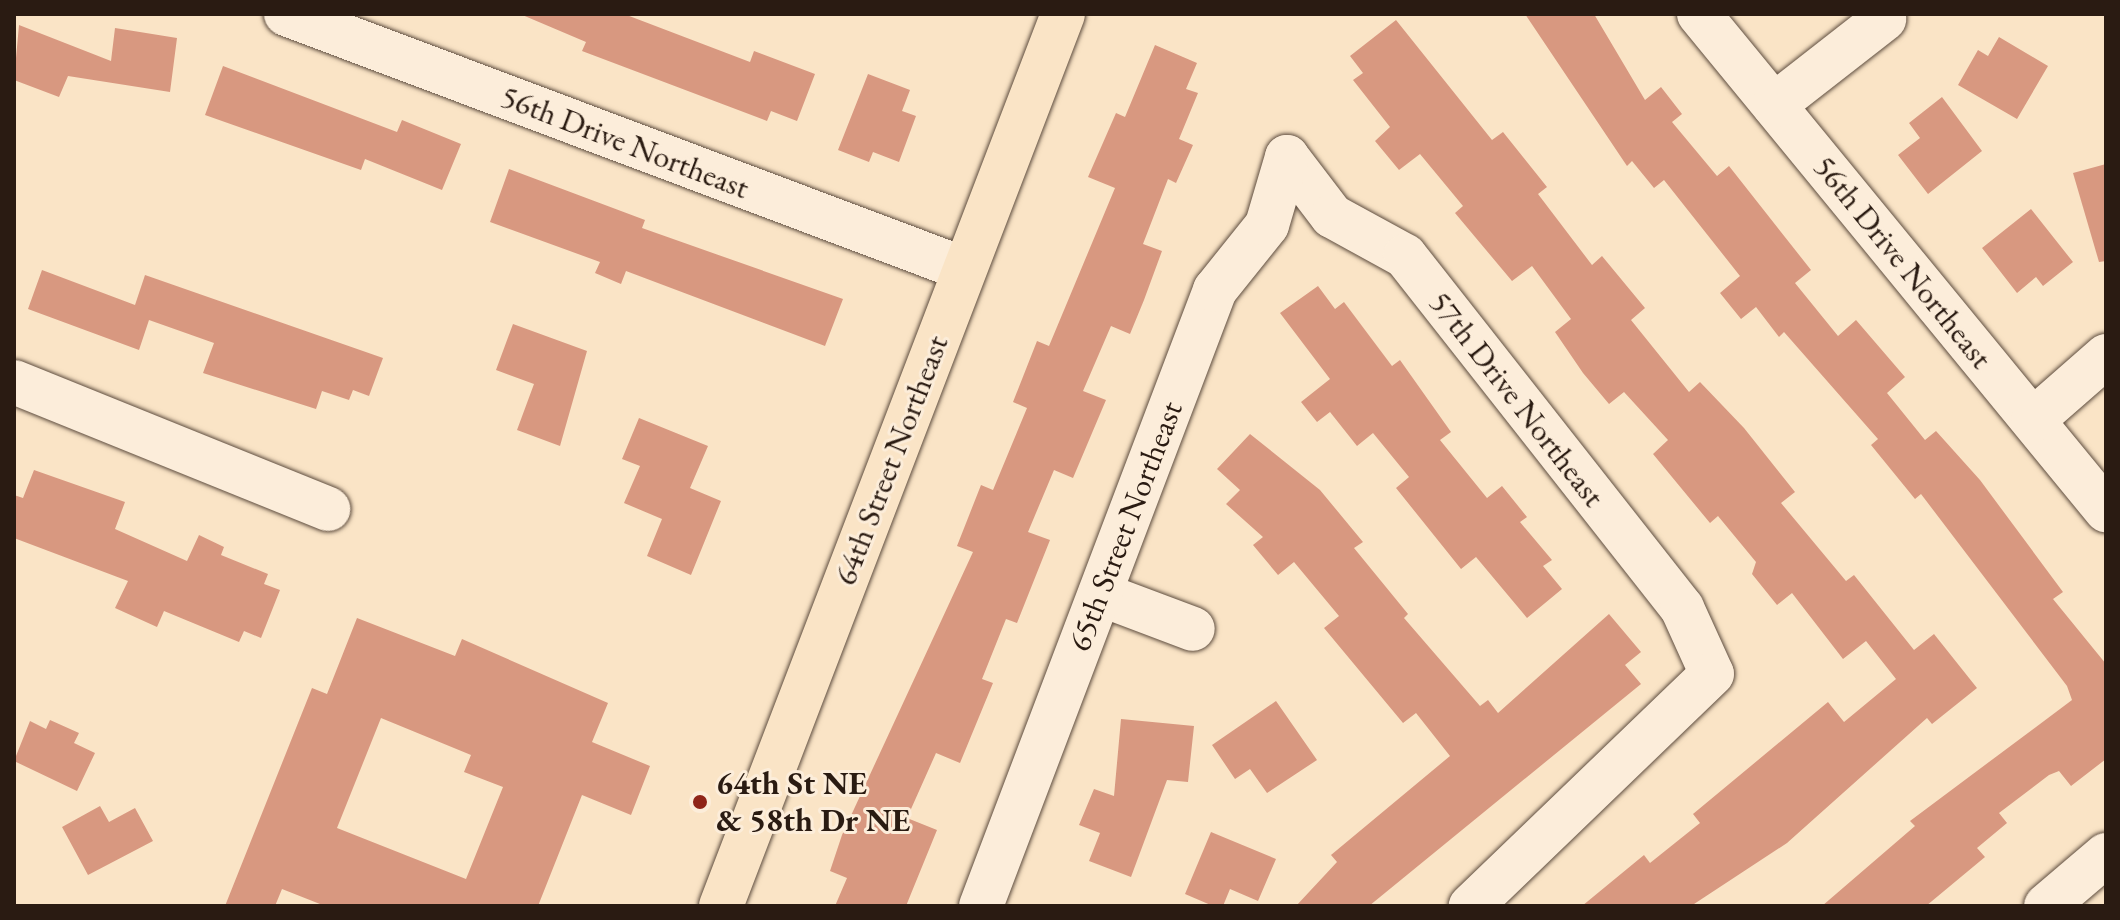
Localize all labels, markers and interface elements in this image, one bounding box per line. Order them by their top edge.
street label: 56th Drive Northeast [496,77,754,207]
street label: 56th Drive Northeast [1806,148,2000,376]
street label: 57th Drive Northeast [1421,284,1613,514]
street label: 64th Street Northeast [826,330,956,590]
street label: 65th Street Northeast [1060,396,1190,656]
place label: 64th St NE & 58th Dr NE [716,765,910,840]
marker: 64th St NE & 58th Dr NE [691,793,709,811]

